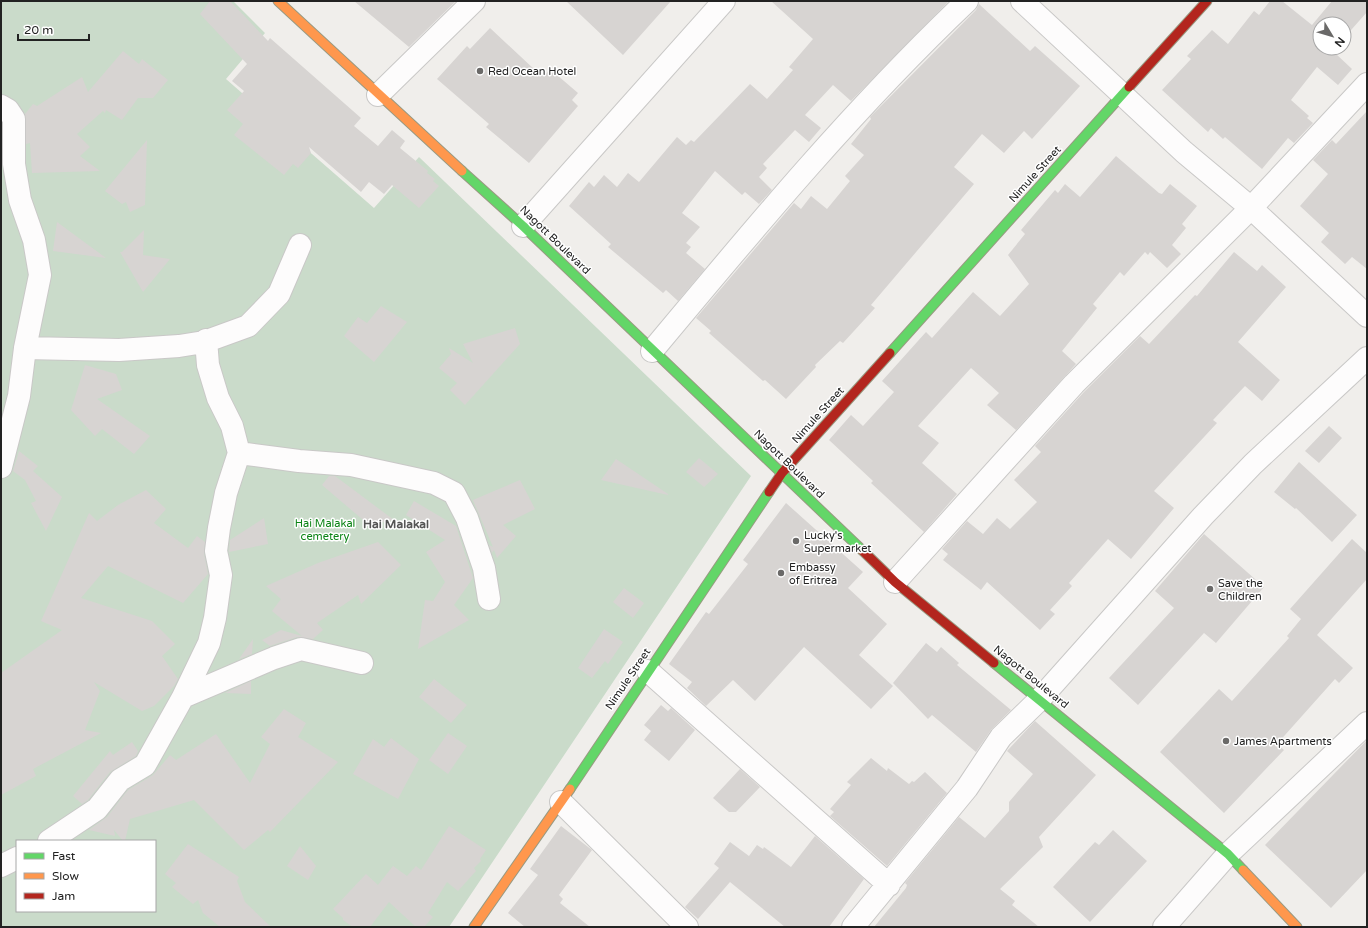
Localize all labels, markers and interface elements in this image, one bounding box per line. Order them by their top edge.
scale bar [18,16,89,42]
north arrow [1312,16,1352,56]
text: 20 m [24,23,53,37]
text: N [1332,34,1347,49]
place label: Red Ocean Hotel [488,65,576,78]
marker: Red Ocean Hotel [475,66,485,76]
street label: Nimule Street [1006,143,1064,205]
street label: Nagott Boulevard [517,203,593,277]
street label: Nimule Street [789,384,847,446]
street label: Nagott Boulevard [751,427,827,501]
park label: Hai Malakal cemetery [295,517,355,543]
district label: Hai Malakal [363,517,429,531]
place label: Lucky's Supermarket [804,529,872,555]
marker: Lucky's Supermarket [791,536,801,546]
place label: Embassy of Eritrea [789,561,837,587]
marker: Embassy of Eritrea [776,568,786,578]
place label: Save the Children [1218,577,1263,603]
marker: Save the Children [1205,584,1215,594]
street label: Nagott Boulevard [991,643,1071,711]
street label: Nimule Street [603,646,653,712]
place label: James Apartments [1234,735,1332,748]
marker: James Apartments [1221,736,1231,746]
legend [16,840,156,912]
text: Fast [52,849,76,863]
text: Slow [52,869,79,883]
text: Jam [52,889,75,903]

